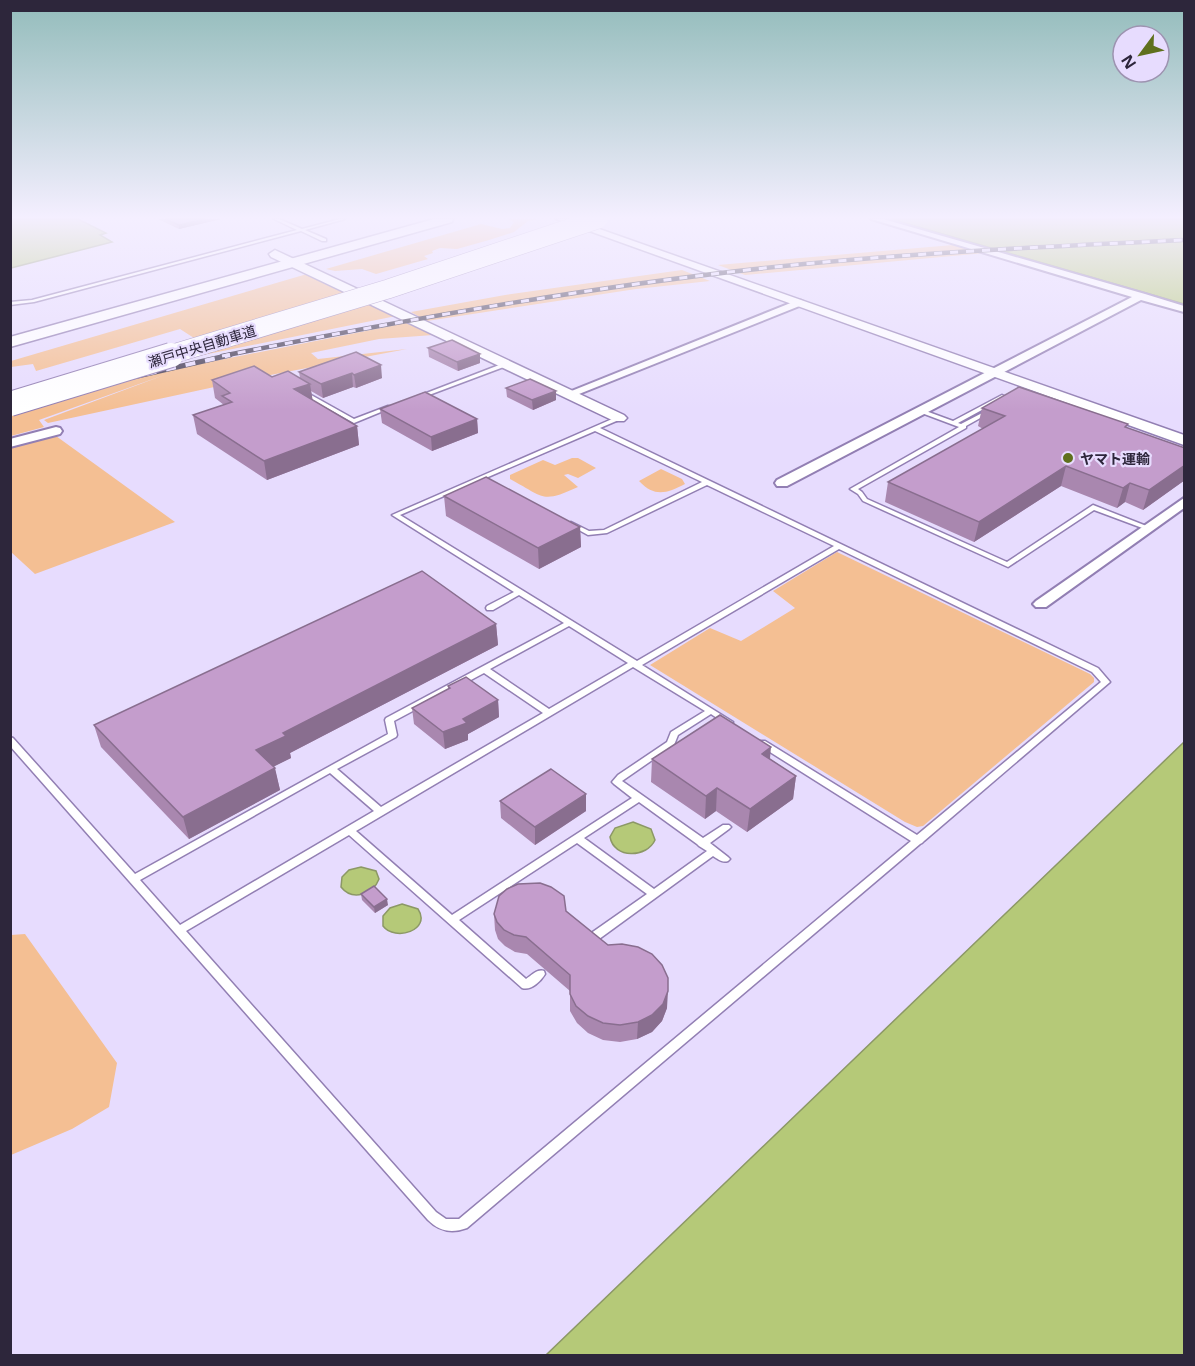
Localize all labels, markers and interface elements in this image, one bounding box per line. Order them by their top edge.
north arrow [1111,24,1171,84]
text: N [1116,51,1141,74]
street label: 瀬戸中央自動車道 [146,321,258,371]
place label: ヤマト運輸 [1080,449,1150,468]
marker: ヤマト運輸 [1061,451,1075,465]

